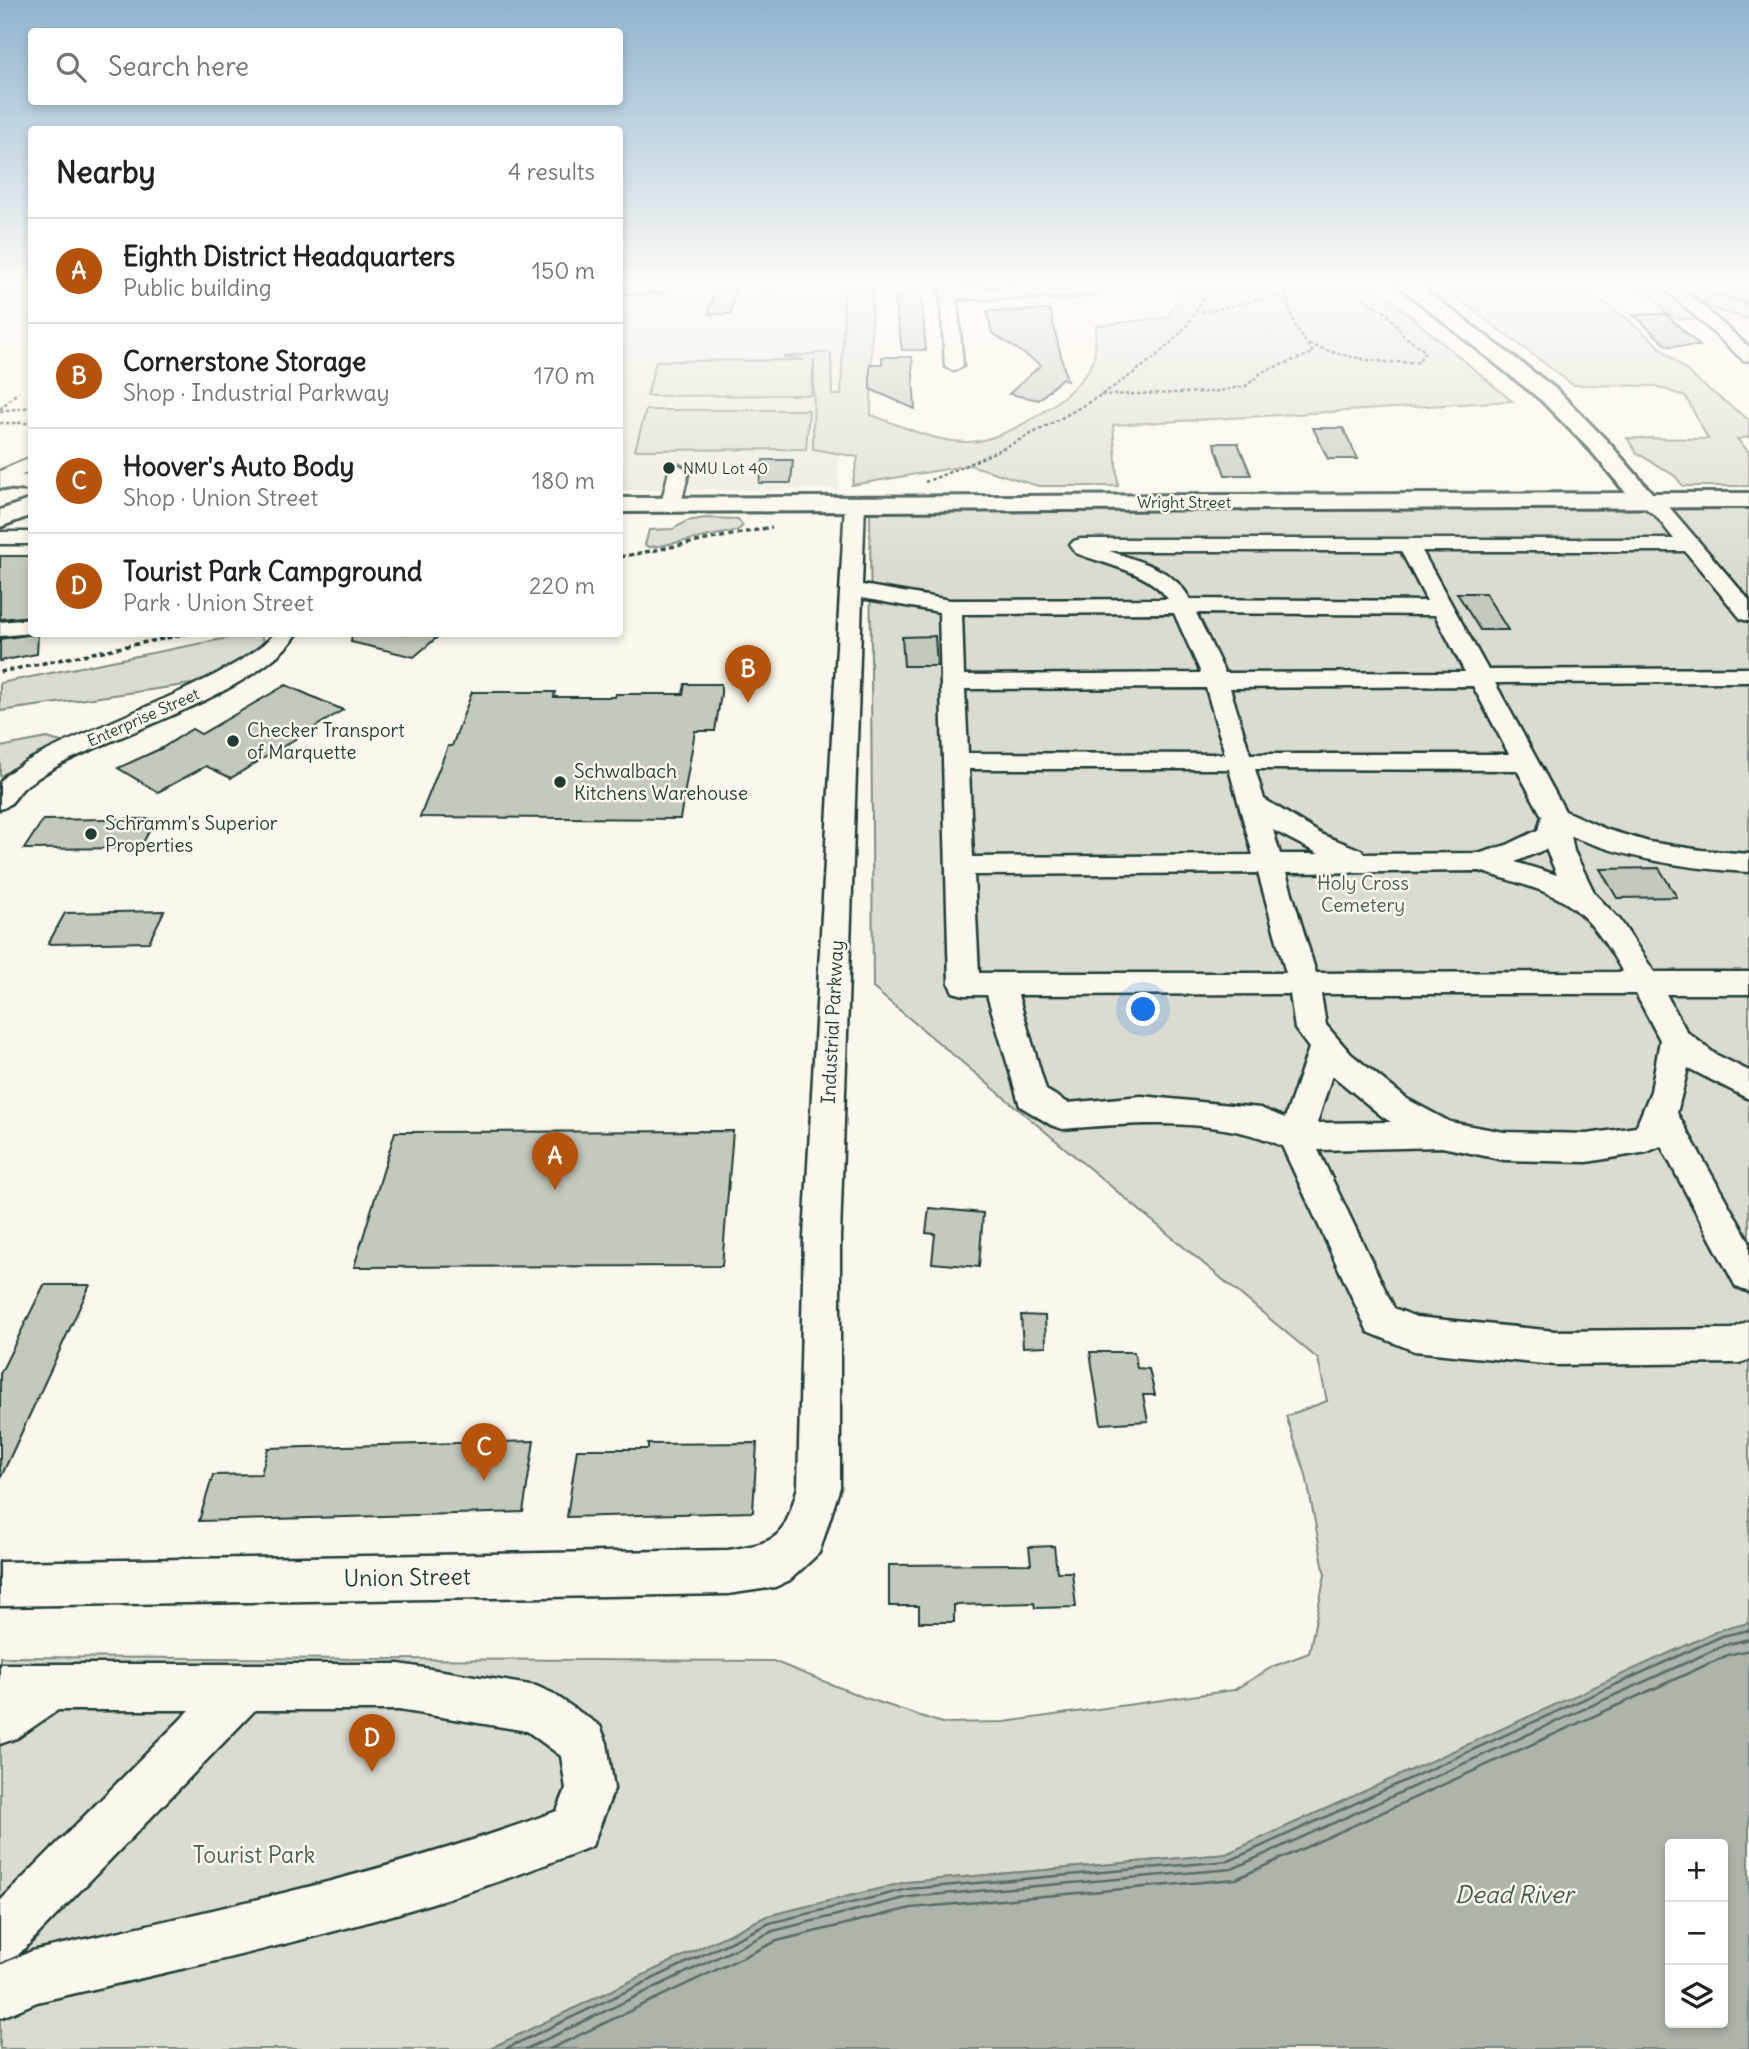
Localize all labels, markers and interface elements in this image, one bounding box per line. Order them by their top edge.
search box [28,28,623,105]
icon: search [52,48,90,86]
text: Search here [108,50,249,83]
text: Nearby [56,153,156,191]
text: 4 results [508,157,595,186]
text: Eighth District Headquarters [123,240,455,273]
text: A [72,256,86,285]
text: 150 m [532,256,595,285]
text: Public building [123,273,272,302]
text: Cornerstone Storage [123,345,366,378]
text: B [71,361,87,390]
text: 170 m [534,361,595,390]
text: Shop · Industrial Parkway [123,378,389,407]
text: Hoover's Auto Body [123,450,354,483]
place label: NMU Lot 40 [683,458,768,478]
marker: NMU Lot 40 [661,460,677,476]
text: C [71,466,87,495]
text: 180 m [532,466,595,495]
text: Shop · Union Street [123,483,318,512]
street label: Wright Street [1137,492,1232,512]
text: Tourist Park Campground [123,555,422,588]
text: D [71,571,87,600]
text: 220 m [529,571,595,600]
text: Park · Union Street [123,588,314,617]
pin: B [725,645,771,703]
street label: Enterprise Street [84,683,203,751]
place label: Checker Transport of Marquette [247,718,405,764]
marker: Checker Transport of Marquette [225,733,241,749]
place label: Schwalbach Kitchens Warehouse [574,759,748,805]
marker: Schwalbach Kitchens Warehouse [552,774,568,790]
place label: Schramm's Superior Properties [105,811,278,857]
marker: Schramm's Superior Properties [83,826,99,842]
park label: Holy Cross Cemetery [1317,871,1409,917]
street label: Industrial Parkway [816,940,848,1104]
your location [1126,992,1160,1026]
pin: A [532,1132,578,1190]
pin: C [461,1423,507,1481]
street label: Union Street [343,1561,471,1593]
pin: D [349,1714,395,1772]
map controls [1665,1839,1728,2028]
button: + [1665,1839,1728,1902]
park label: Tourist Park [193,1840,315,1869]
water label: Dead River [1455,1879,1576,1909]
button: − [1665,1902,1728,1965]
button: layers [1665,1965,1728,2028]

